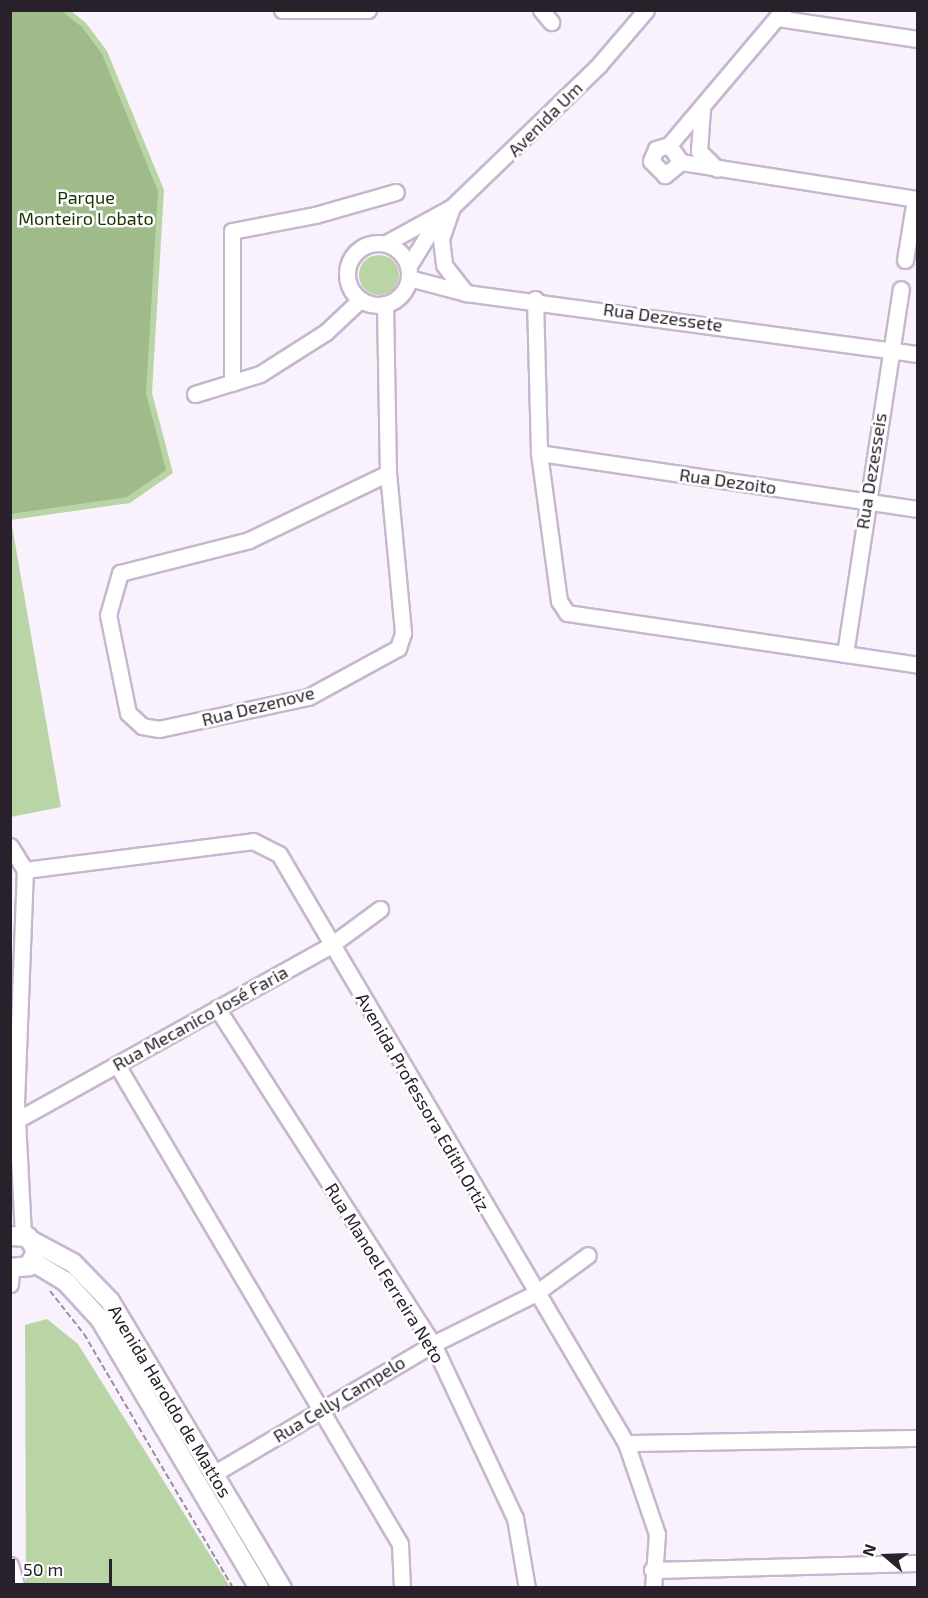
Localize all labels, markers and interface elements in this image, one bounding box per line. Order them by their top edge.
street label: Avenida Um [503,77,587,161]
park label: Parque Monteiro Lobato [18,187,154,230]
street label: Rua Dezessete [602,298,724,336]
street label: Rua Dezesseis [851,411,891,531]
street label: Rua Dezoito [678,463,778,499]
street label: Rua Dezenove [199,682,317,730]
street label: Rua Mecanico José Faria [109,961,291,1075]
street label: Avenida Professora Edith Ortiz [351,989,495,1215]
street label: Rua Manoel Ferreira Neto [321,1179,449,1367]
street label: Avenida Haroldo de Mattos [104,1301,236,1501]
street label: Rua Celly Campelo [269,1351,409,1447]
north arrow [856,1526,916,1586]
text: N [858,1541,879,1559]
scale bar [15,1547,116,1585]
text: 50 m [23,1558,63,1580]

